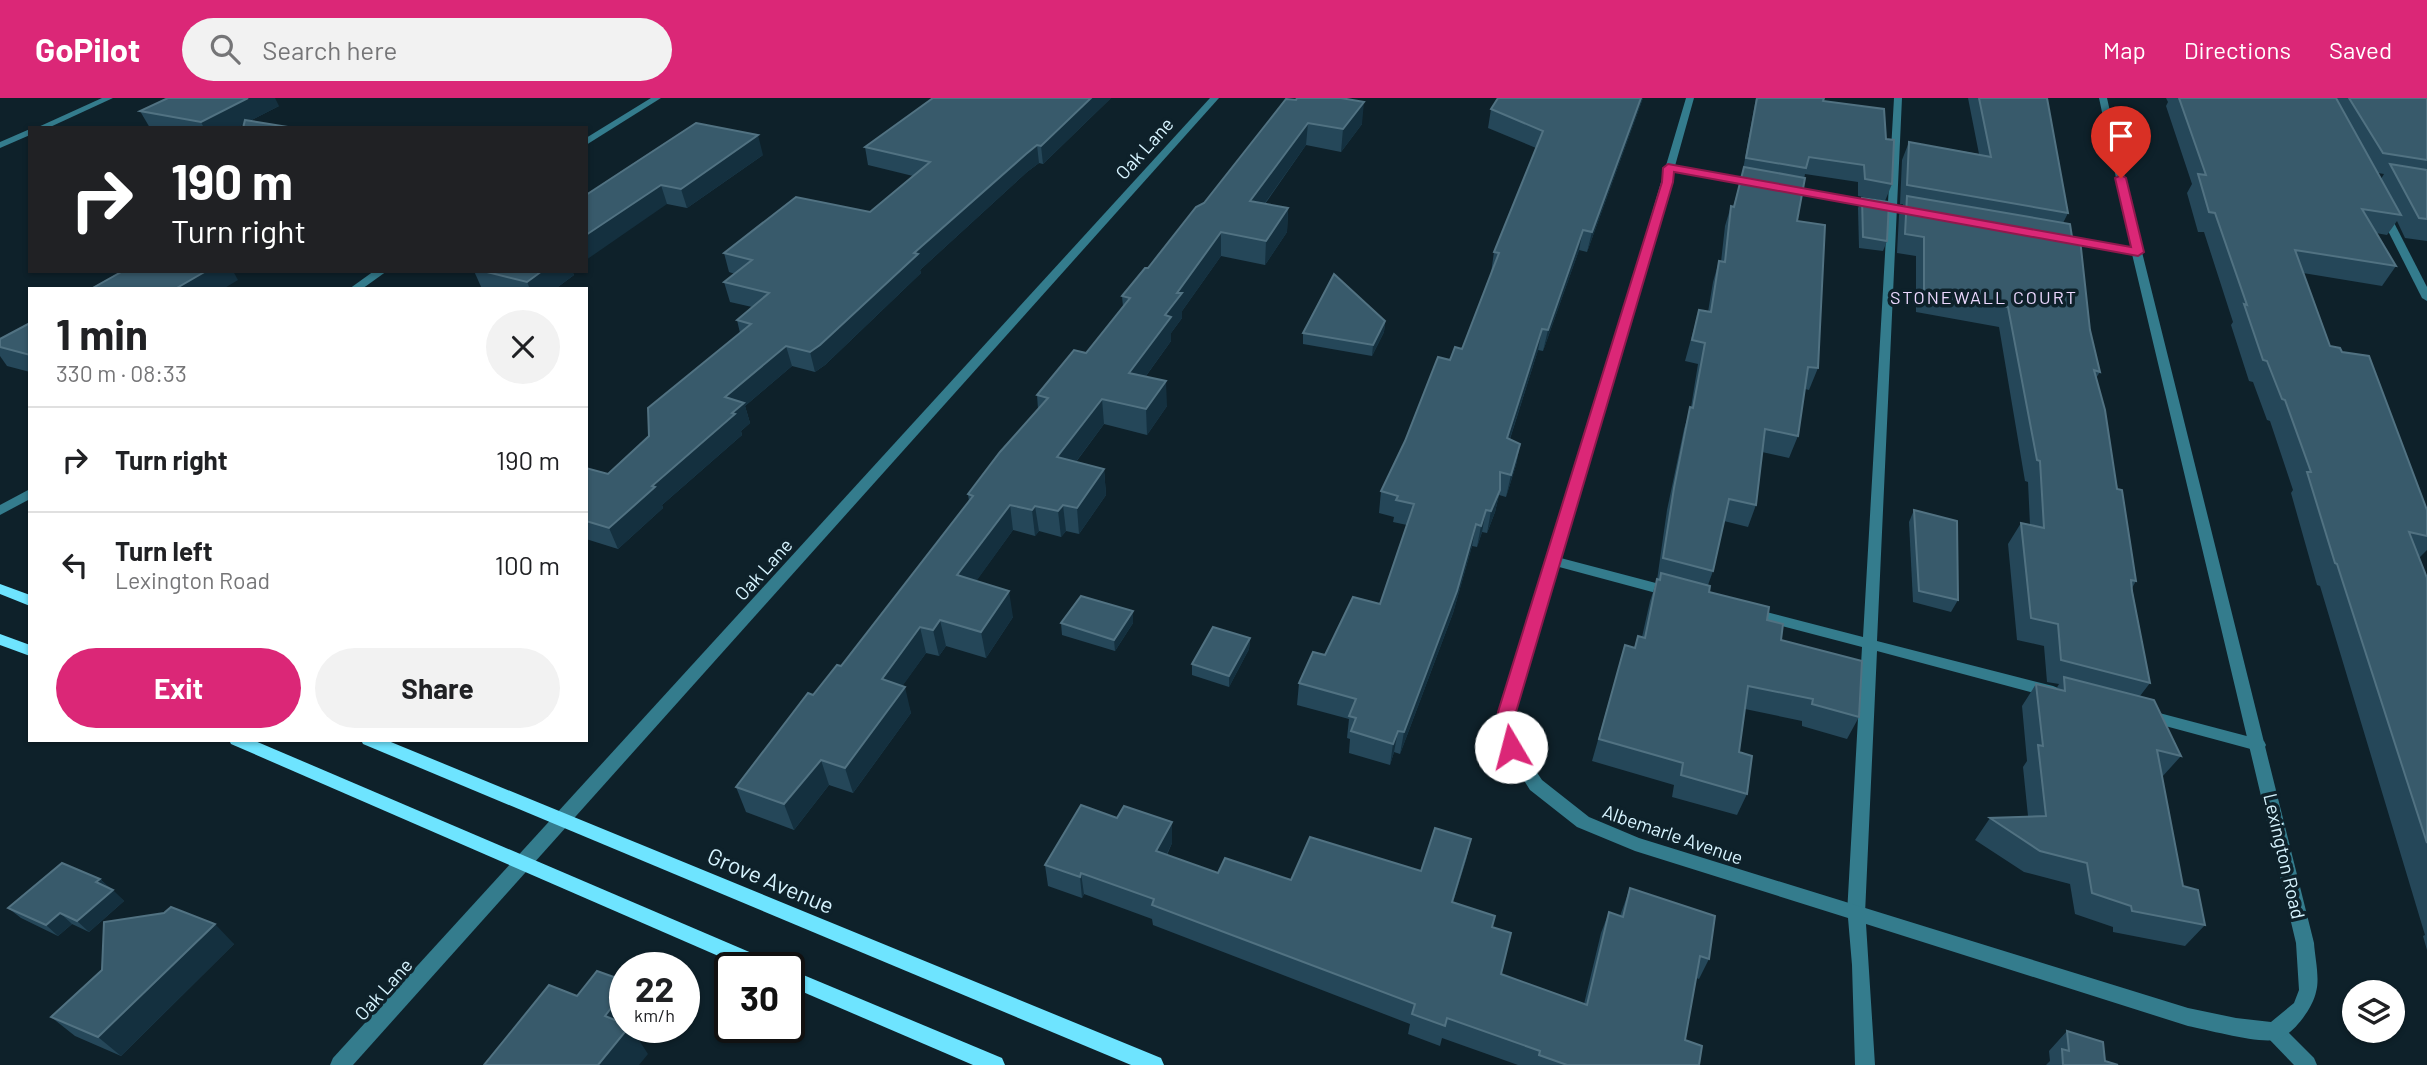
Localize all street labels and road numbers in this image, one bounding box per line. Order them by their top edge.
street label: Oak Lane [1110,112,1178,184]
street label: Oak Lane [729,533,797,605]
street label: Lexington Road [2259,791,2311,921]
street label: Albemarle Avenue [1600,799,1746,869]
street label: Grove Avenue [703,841,839,919]
street label: Oak Lane [349,953,417,1025]

